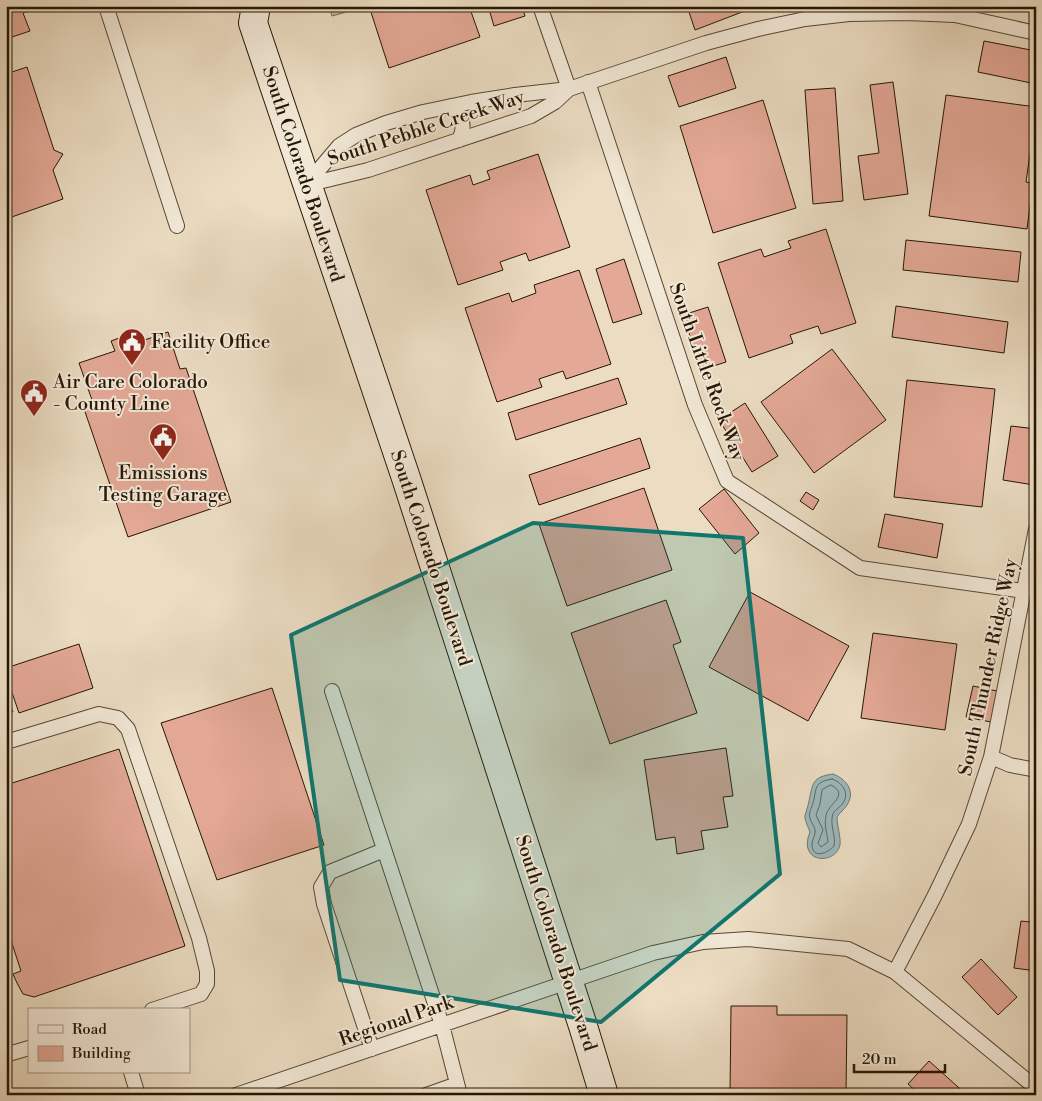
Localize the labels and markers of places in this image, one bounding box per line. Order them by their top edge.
public building icon: Facility Office [117,327,147,366]
place label: Facility Office [151,330,270,354]
place label: Air Care Colorado - County Line [52,370,208,416]
public building icon: Air Care Colorado - County Line [19,378,49,417]
public building icon: Emissions Testing Garage [148,422,178,461]
place label: Emissions Testing Garage [99,461,227,507]

